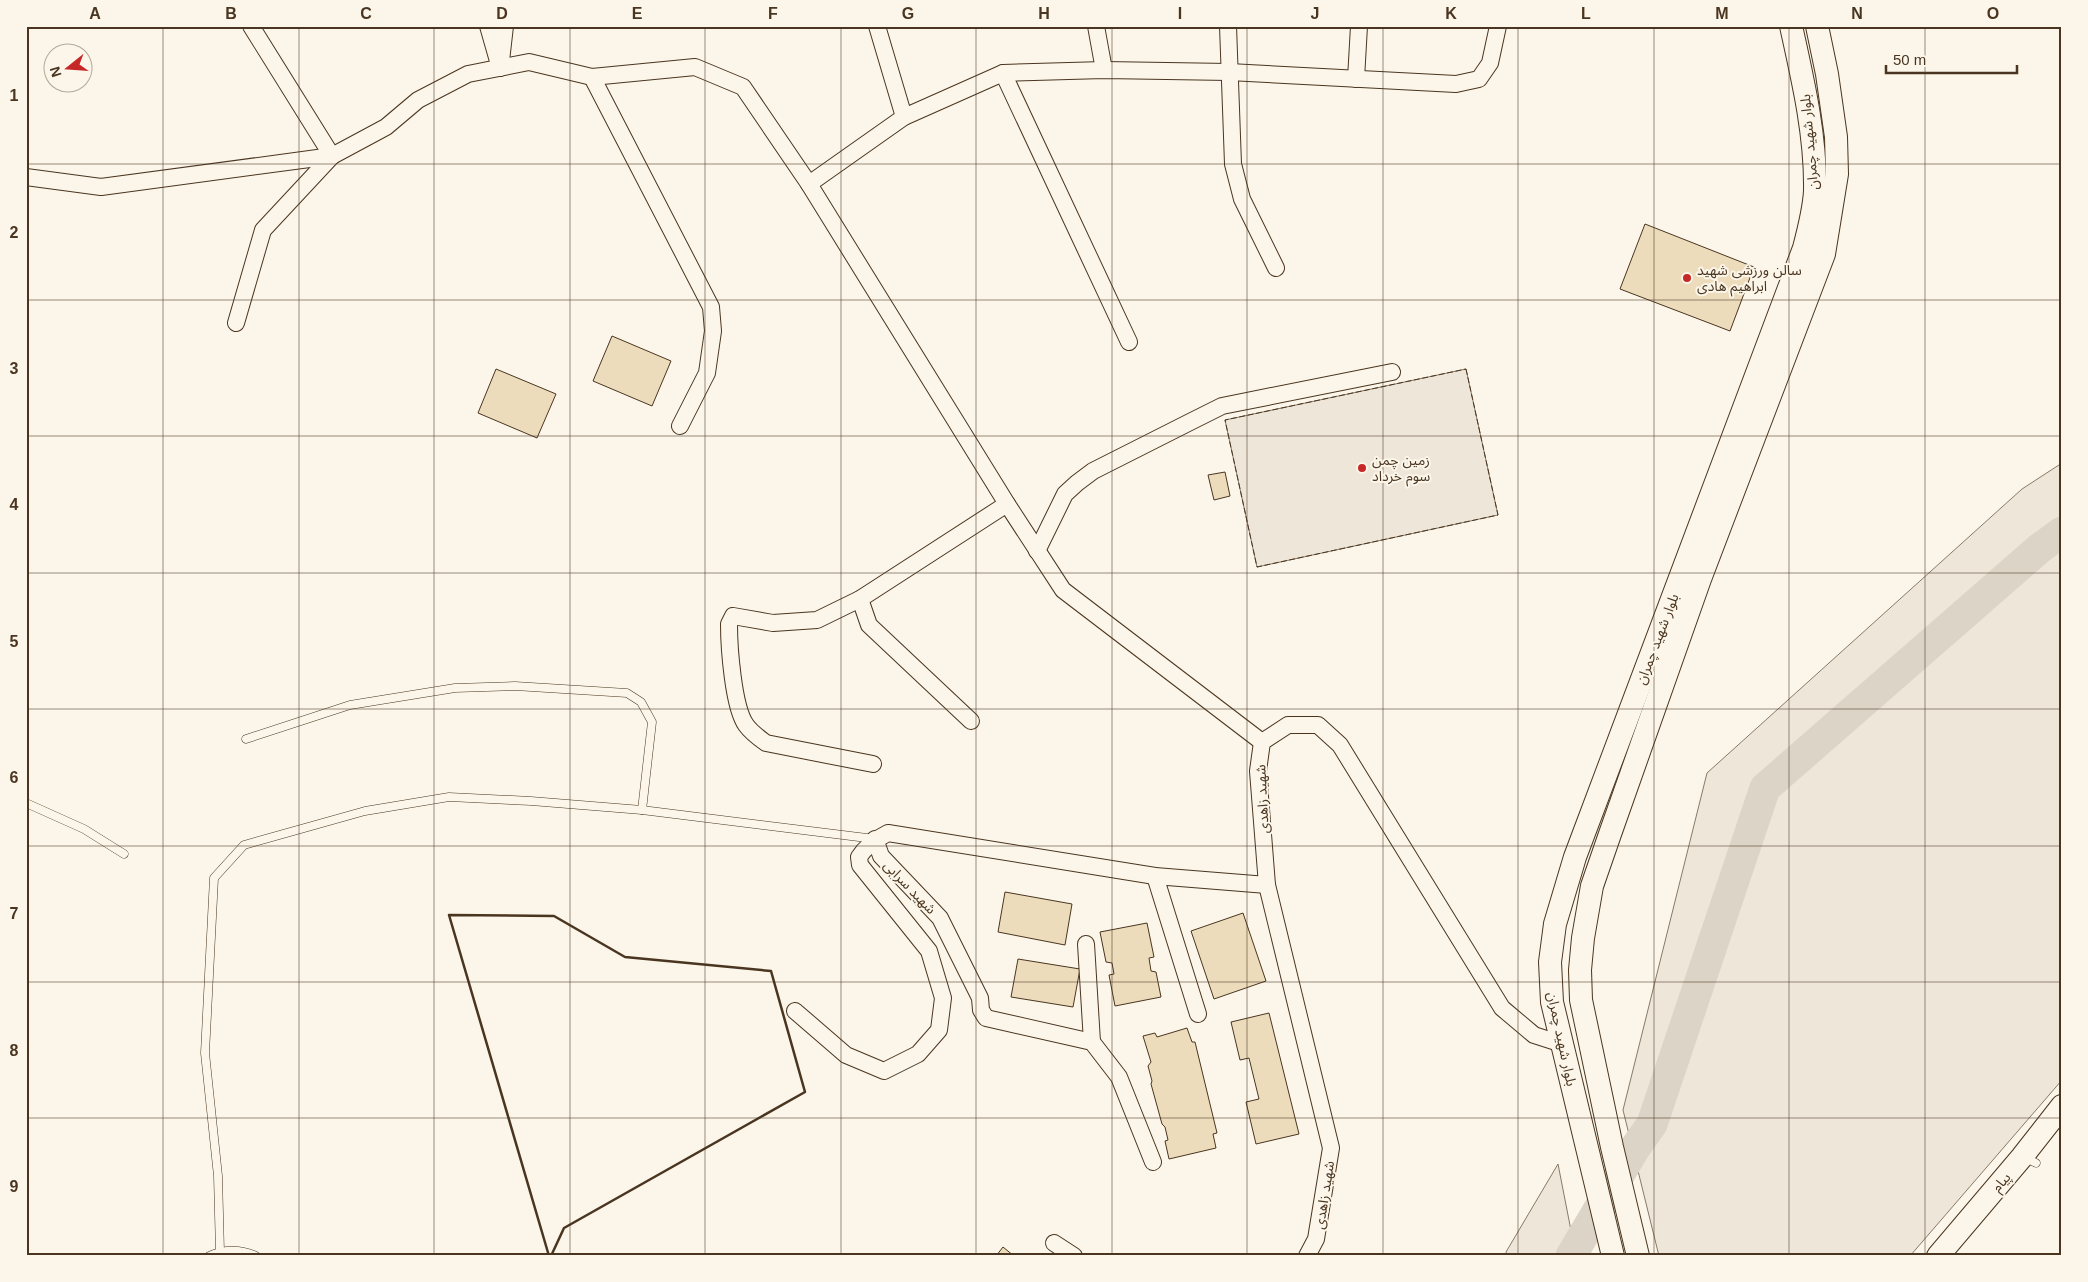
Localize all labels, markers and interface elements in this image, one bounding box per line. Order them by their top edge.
text: A [89,5,101,22]
text: B [225,5,237,22]
text: C [360,5,372,22]
text: D [496,5,508,22]
text: E [632,5,643,22]
text: F [768,5,778,22]
text: G [902,5,914,22]
text: H [1038,5,1050,22]
text: I [1178,5,1182,22]
text: J [1311,5,1319,22]
text: K [1445,5,1457,22]
text: L [1581,5,1591,22]
text: M [1715,5,1729,22]
text: N [1851,5,1863,22]
text: O [1987,5,1999,22]
north arrow [42,42,92,92]
scale bar [1886,42,2017,74]
text: 50 m [1893,51,1926,68]
text: N [46,65,65,79]
text: 1 [10,87,19,104]
street label: بلوار شهید چمران [1797,93,1823,191]
text: 2 [10,224,19,241]
place label: سالن ورزشی شهید ابراهیم هادی [1697,262,1802,297]
marker: سالن ورزشی شهید ابراهیم هادی [1681,272,1693,284]
text: 3 [10,360,19,377]
place label: زمین چمن سوم خرداد [1372,452,1430,487]
marker: زمین چمن سوم خرداد [1356,462,1368,474]
text: 4 [10,496,19,513]
street label: بلوار شهید چمران [1632,591,1684,687]
text: 5 [10,633,19,650]
street label: شهید زاهدی [1252,764,1273,834]
text: 6 [10,769,19,786]
street label: شهید سرابی [880,857,939,918]
text: 7 [10,905,19,922]
street label: بلوار شهید چمران [1542,990,1580,1088]
text: 8 [10,1042,19,1059]
street label: شهید زاهدی [1311,1160,1338,1230]
street label: پیام [1988,1169,2016,1197]
text: 9 [10,1178,19,1195]

